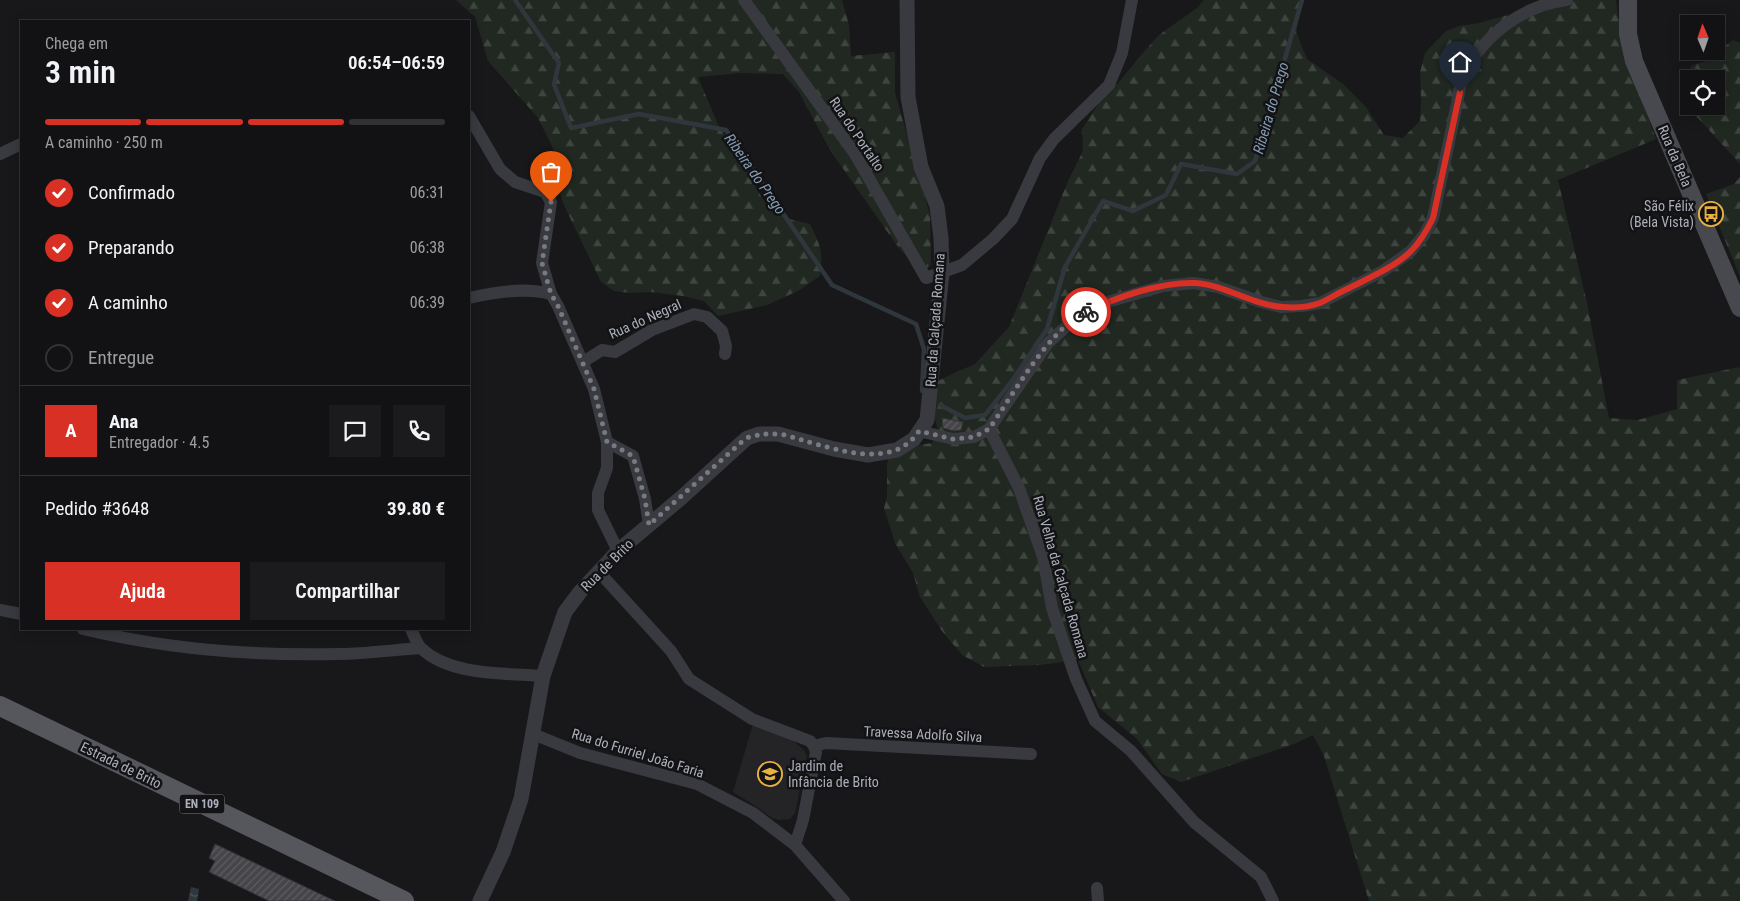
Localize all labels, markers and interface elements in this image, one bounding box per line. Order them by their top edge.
north arrow [1680,15,1725,60]
map controls [1680,15,1725,115]
text: Chega em [45,34,108,53]
pin [1439,41,1481,92]
icon: home [1446,48,1474,76]
text: 06:54–06:59 [348,51,445,74]
text: 3 min [45,53,116,91]
water label: Ribeira do Prego [1249,60,1293,156]
button: locate [1680,70,1725,115]
street label: Rua do Portalto [826,94,888,174]
street label: Rua da Bela [1655,123,1695,189]
water label: Ribeira do Prego [721,130,789,218]
text: A caminho · 250 m [45,133,163,152]
pin [530,151,572,202]
icon: bag [537,158,565,186]
icon: check [45,179,73,207]
text: Confirmado [88,181,175,204]
text: 06:31 [410,183,445,202]
place label: São Félix (Bela Vista) [1630,198,1694,231]
bus stop icon: São Félix (Bela Vista) [1698,201,1724,227]
icon: check [45,234,73,262]
text: Preparando [88,236,174,259]
text: 06:38 [410,238,445,257]
street label: Rua da Calçada Romana [922,253,948,387]
courier [1061,287,1111,337]
icon: check [45,289,73,317]
text: A caminho [88,291,168,314]
text: 06:39 [410,293,445,312]
street label: Rua do Negral [606,296,684,342]
icon: bike [1072,298,1100,326]
text: Entregue [88,346,154,369]
button: chat [329,405,381,457]
button: phone [393,405,445,457]
text: Ana [109,410,138,433]
text: A [65,419,77,442]
text: Entregador · 4.5 [109,433,209,452]
street label: Rua Velha da Calçada Romana [1030,494,1092,660]
text: Pedido #3648 [45,497,149,520]
text: 39.80 € [387,497,445,520]
street label: Rua de Brito [578,536,636,594]
button: Ajuda [45,562,240,620]
button: Compartilhar [250,562,445,620]
street label: Travessa Adolfo Silva [863,723,983,745]
street label: Rua do Furriel João Faria [570,725,706,781]
street label: Estrada de Brito [78,739,164,791]
place label: Jardim de Infância de Brito [788,758,879,790]
school or university icon: Jardim de Infância de Brito [757,761,783,787]
road number: EN 109 [180,794,224,814]

